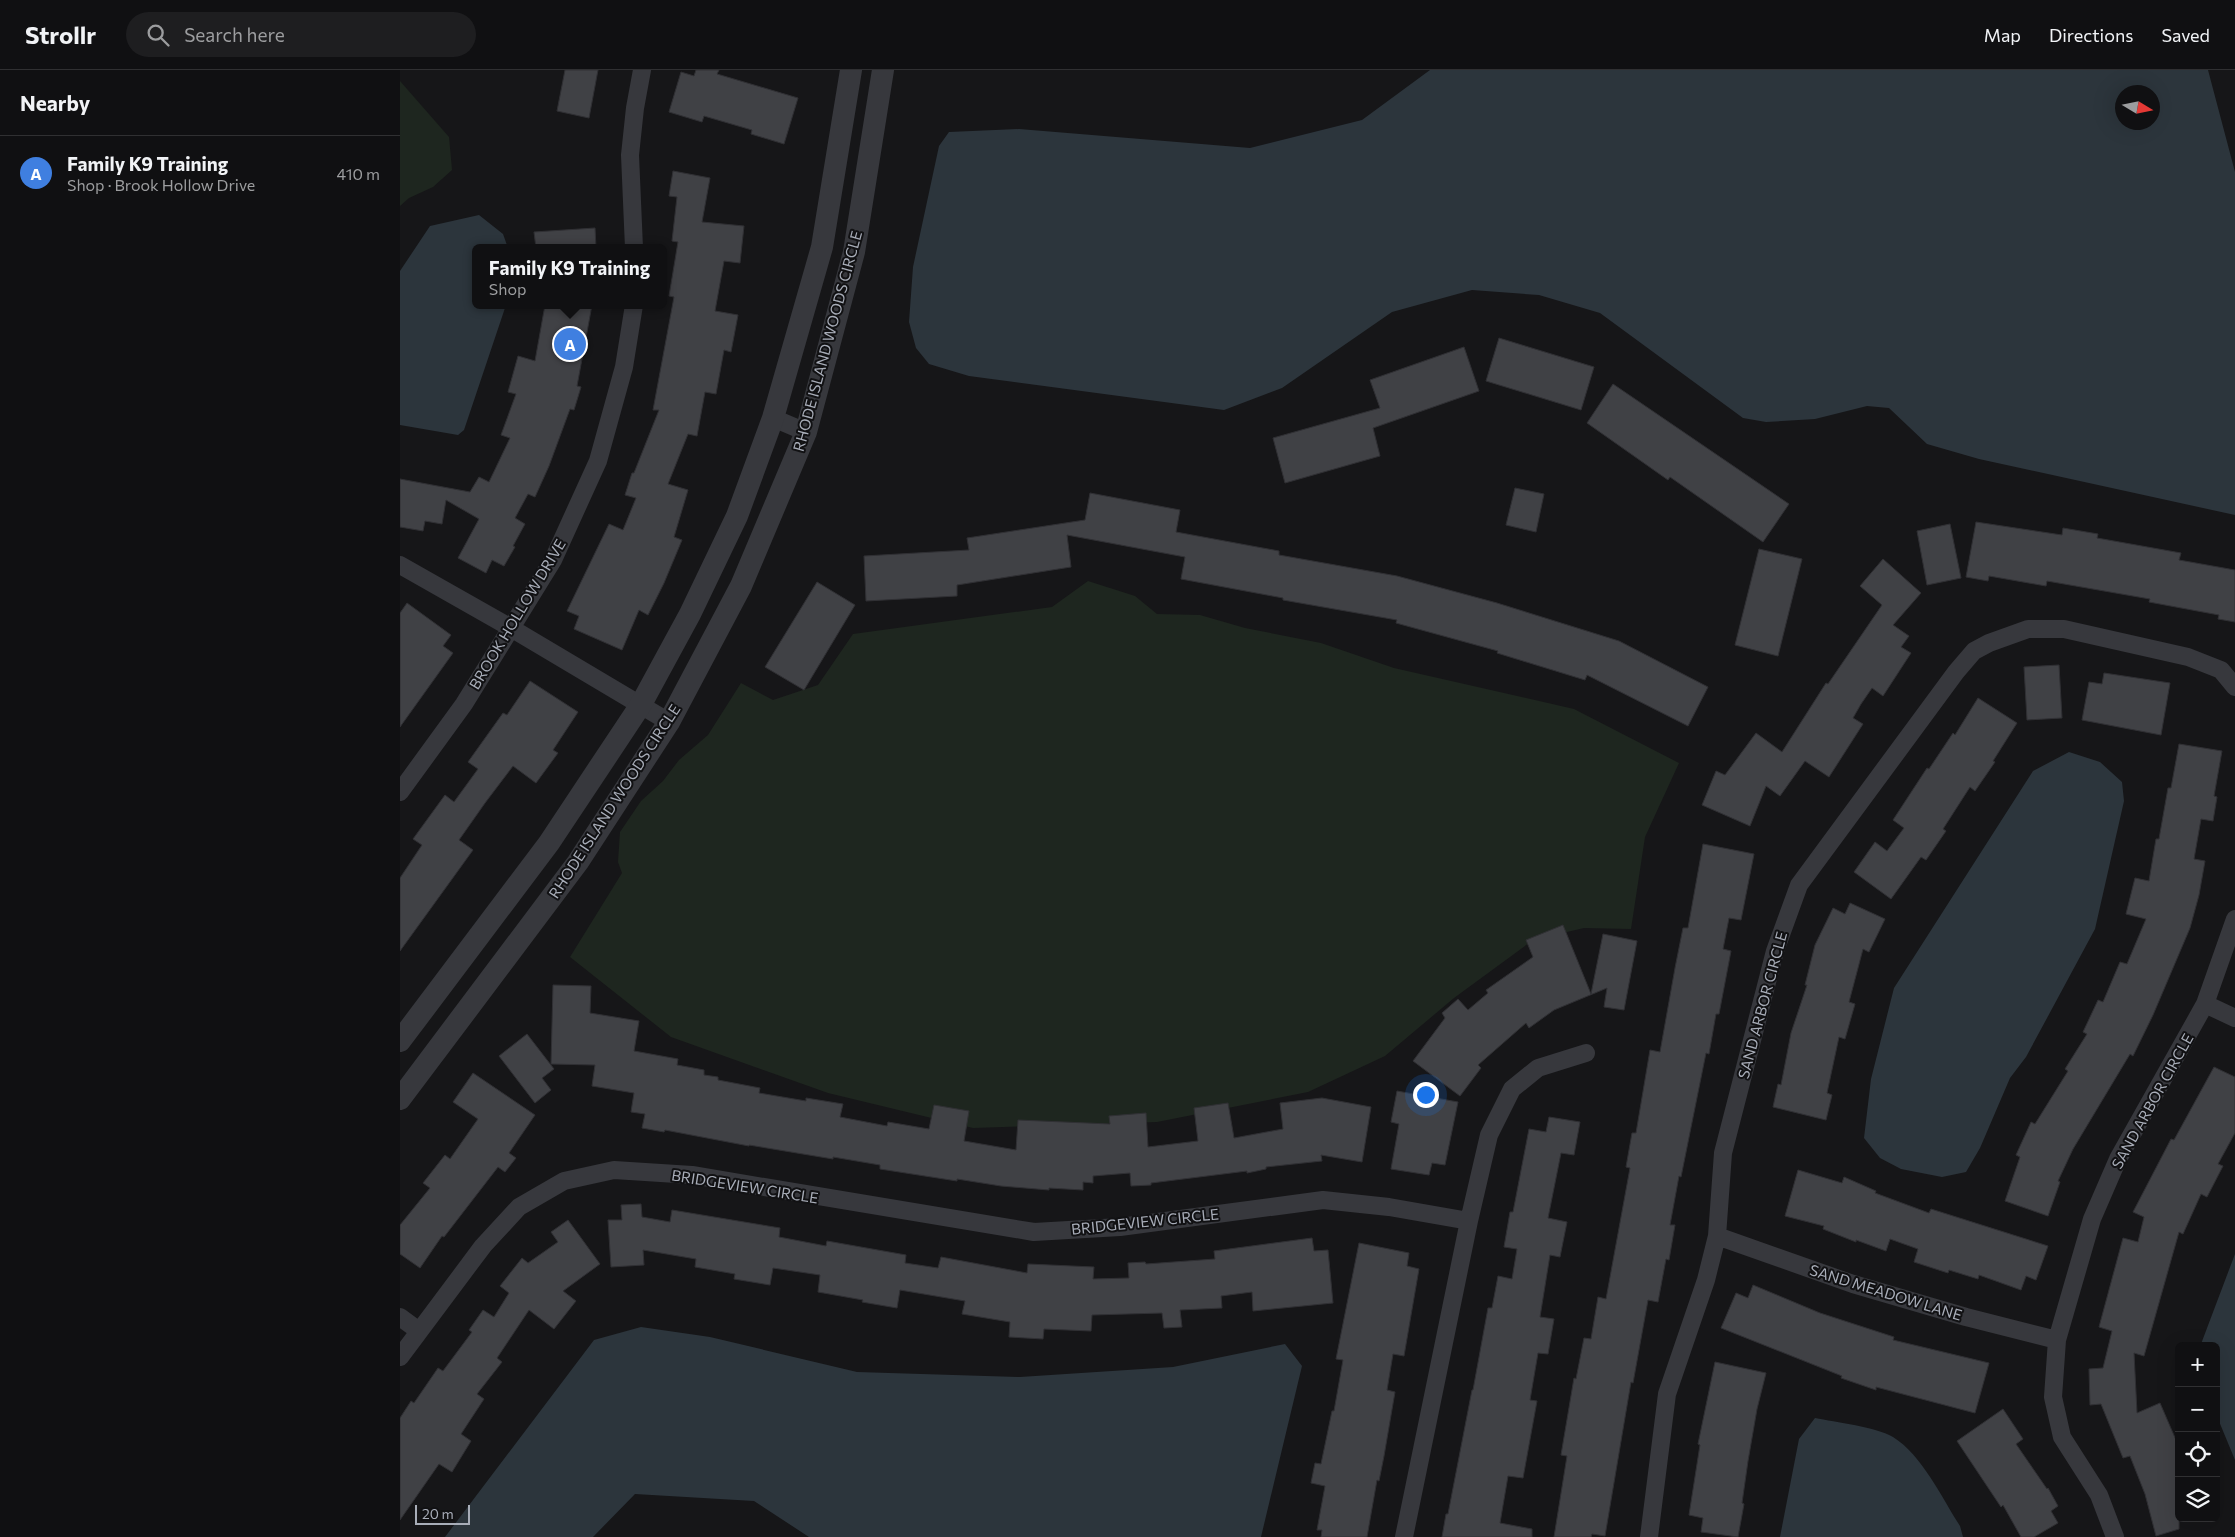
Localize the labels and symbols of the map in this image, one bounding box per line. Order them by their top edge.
north arrow [2115,85,2160,130]
street label: RHODE ISLAND WOODS CIRCLE [789,229,865,453]
pin: A [554,325,586,363]
street label: BROOK HOLLOW DRIVE [465,536,569,692]
street label: RHODE ISLAND WOODS CIRCLE [544,701,684,901]
street label: SAND ARBOR CIRCLE [1734,929,1790,1081]
street label: SAND ARBOR CIRCLE [2107,1030,2197,1172]
your location [1413,1082,1439,1108]
street label: BRIDGEVIEW CIRCLE [670,1165,820,1207]
street label: BRIDGEVIEW CIRCLE [1070,1204,1220,1238]
street label: SAND MEADOW LANE [1808,1260,1964,1324]
scale bar [415,1502,470,1525]

